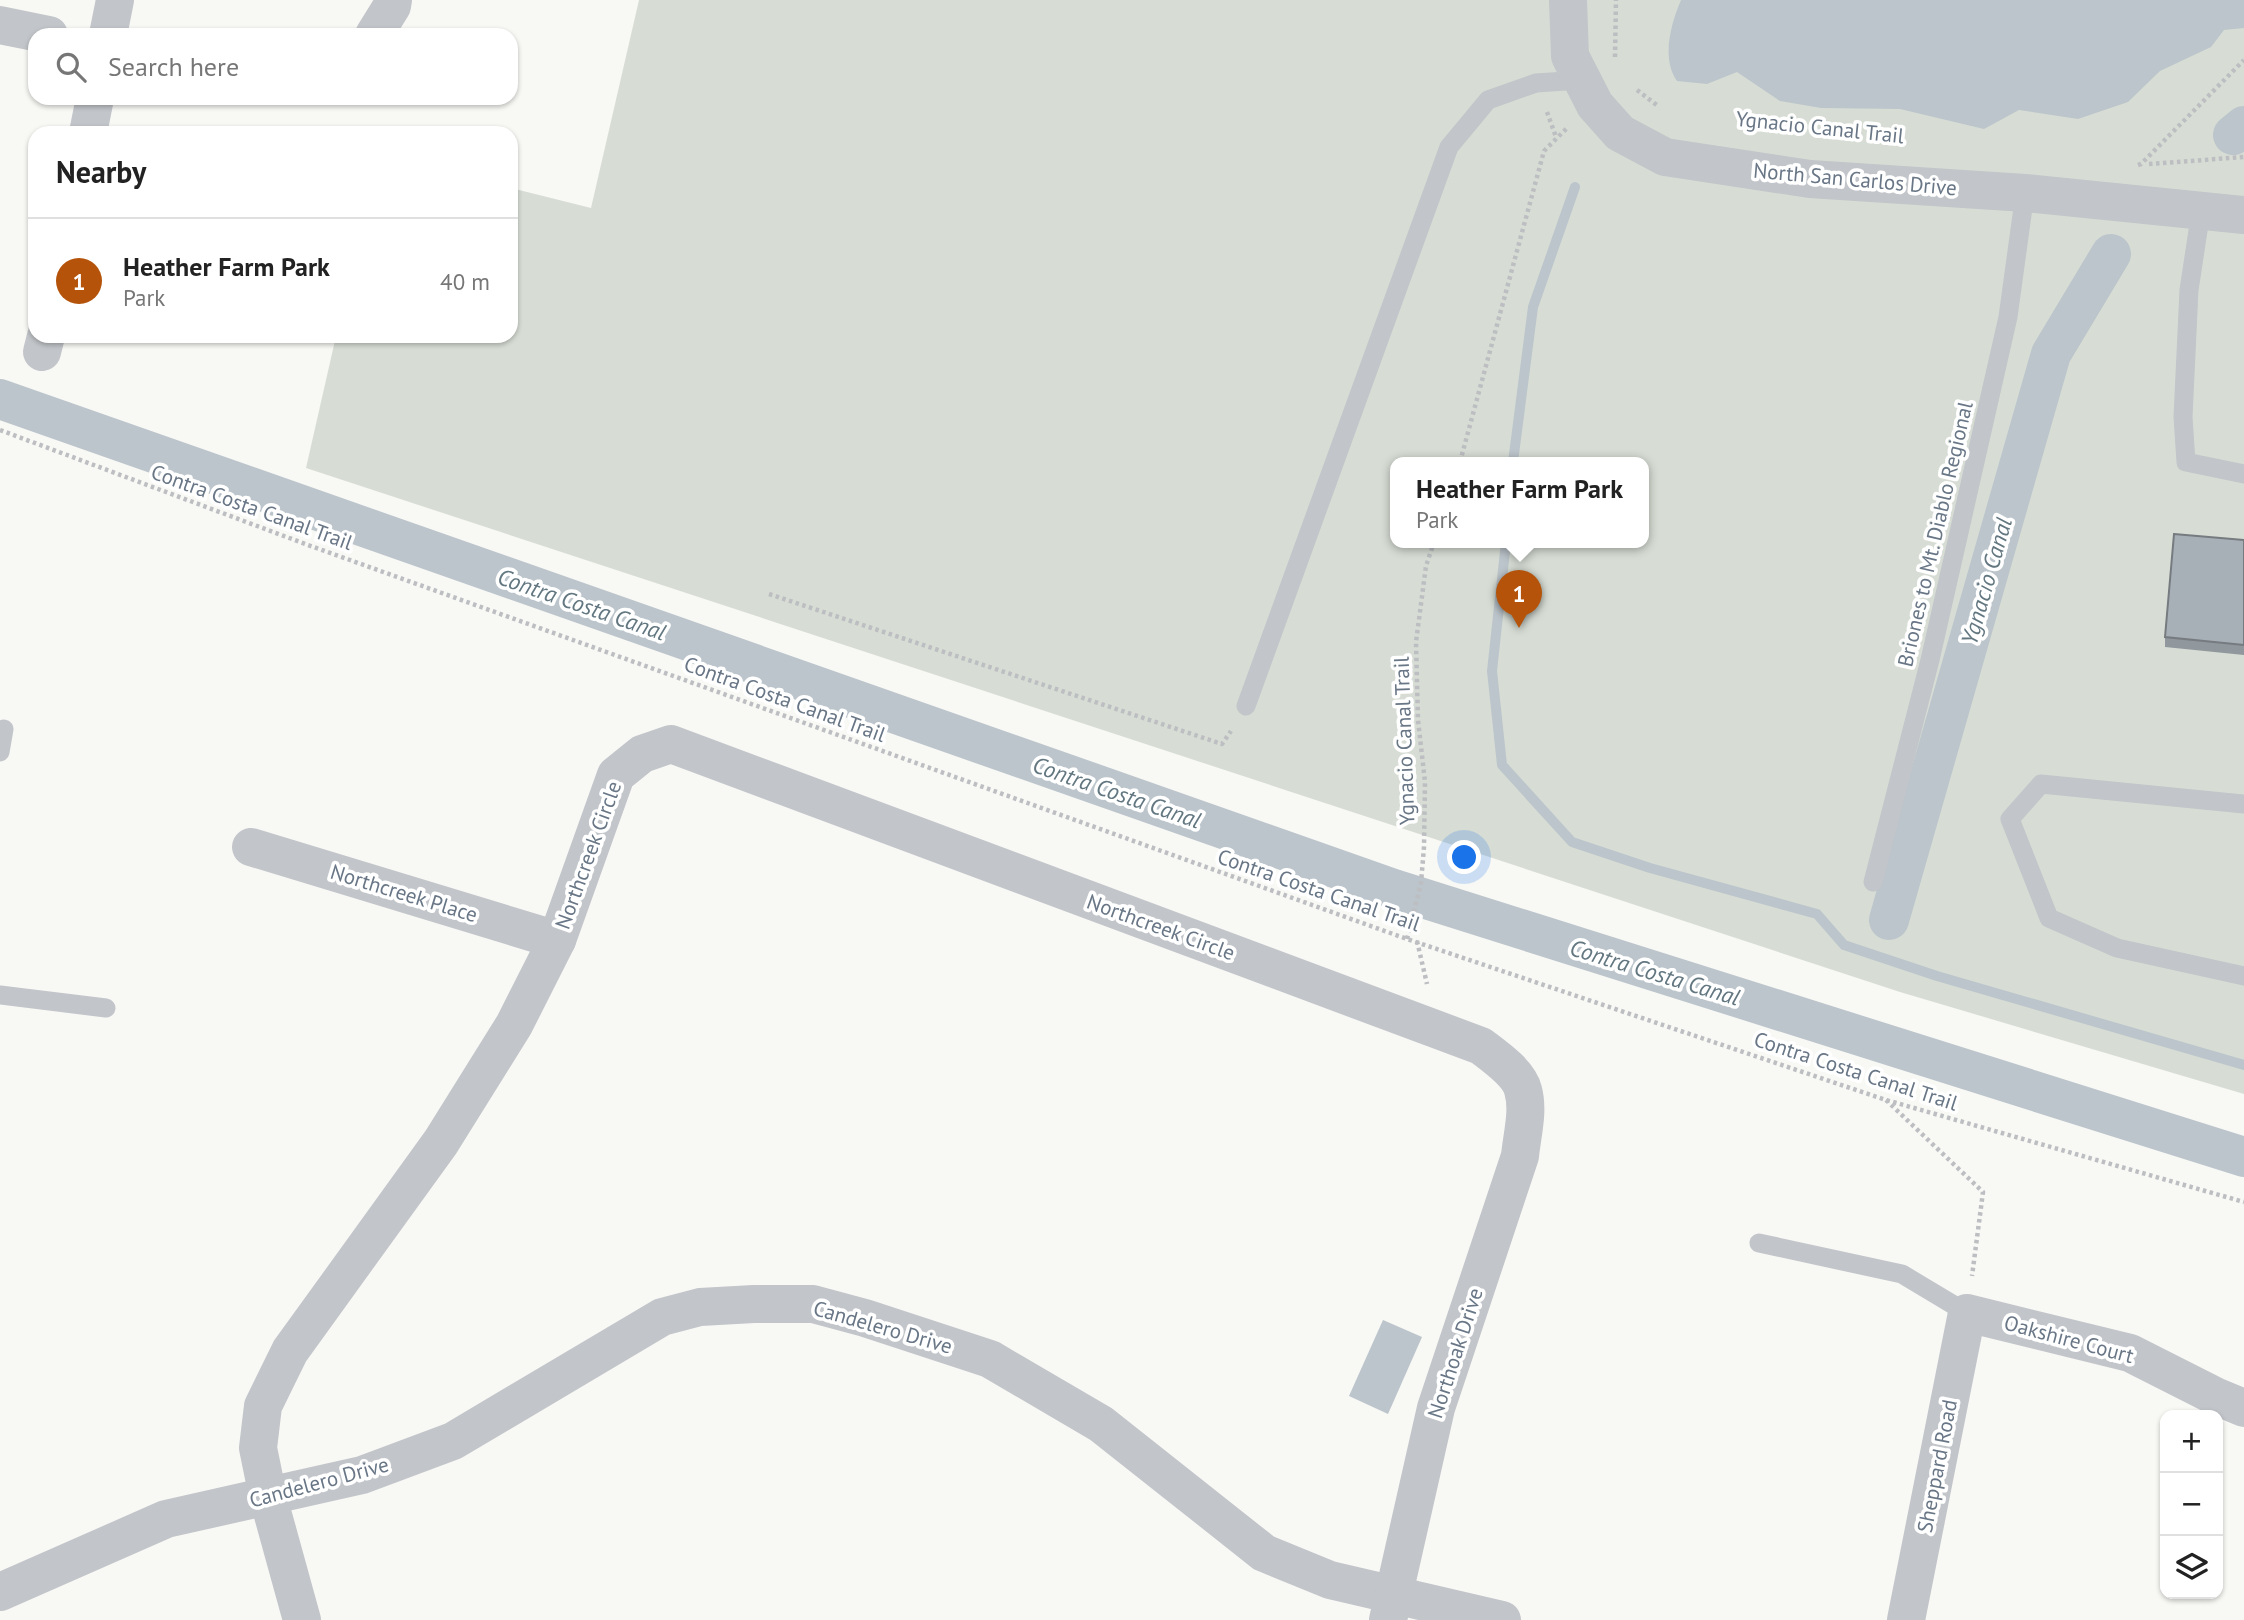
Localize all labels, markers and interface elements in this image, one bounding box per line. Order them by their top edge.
search box [28,28,518,105]
icon: search [52,48,90,86]
text: Search here [108,50,239,83]
street label: Ygnacio Canal Trail [1735,105,1905,149]
text: Nearby [56,152,146,191]
street label: North San Carlos Drive [1752,157,1958,201]
text: Heather Farm Park [123,250,330,283]
text: 1 [72,267,86,296]
text: 40 m [440,267,490,296]
text: Park [123,283,165,312]
street label: Briones to Mt. Diablo Regional [1891,399,1979,669]
popup [1390,457,1649,548]
street label: Contra Costa Canal Trail [147,458,357,556]
text: Heather Farm Park [1416,472,1623,505]
text: Park [1416,505,1458,534]
water label: Ygnacio Canal [1954,514,2018,648]
water label: Contra Costa Canal [494,562,670,646]
pin: 1 [1496,570,1542,628]
street label: Contra Costa Canal Trail [680,650,890,748]
street label: Ygnacio Canal Trail [1388,656,1420,826]
water label: Contra Costa Canal [1029,750,1205,834]
street label: Northcreek Circle [549,777,627,933]
your location [1447,840,1481,874]
street label: Contra Costa Canal Trail [1214,843,1424,937]
street label: Northcreek Place [327,858,481,928]
street label: Northcreek Circle [1083,888,1239,966]
water label: Contra Costa Canal [1567,932,1743,1012]
street label: Contra Costa Canal Trail [1751,1025,1961,1117]
street label: Northoak Drive [1421,1284,1489,1422]
street label: Candelero Drive [810,1294,956,1360]
street label: Oakshire Court [2001,1309,2137,1369]
street label: Sheppard Road [1911,1397,1963,1535]
map controls [2160,1410,2223,1599]
button: + [2160,1410,2223,1473]
street label: Candelero Drive [246,1450,392,1514]
button: − [2160,1473,2223,1536]
button: layers [2160,1536,2223,1599]

